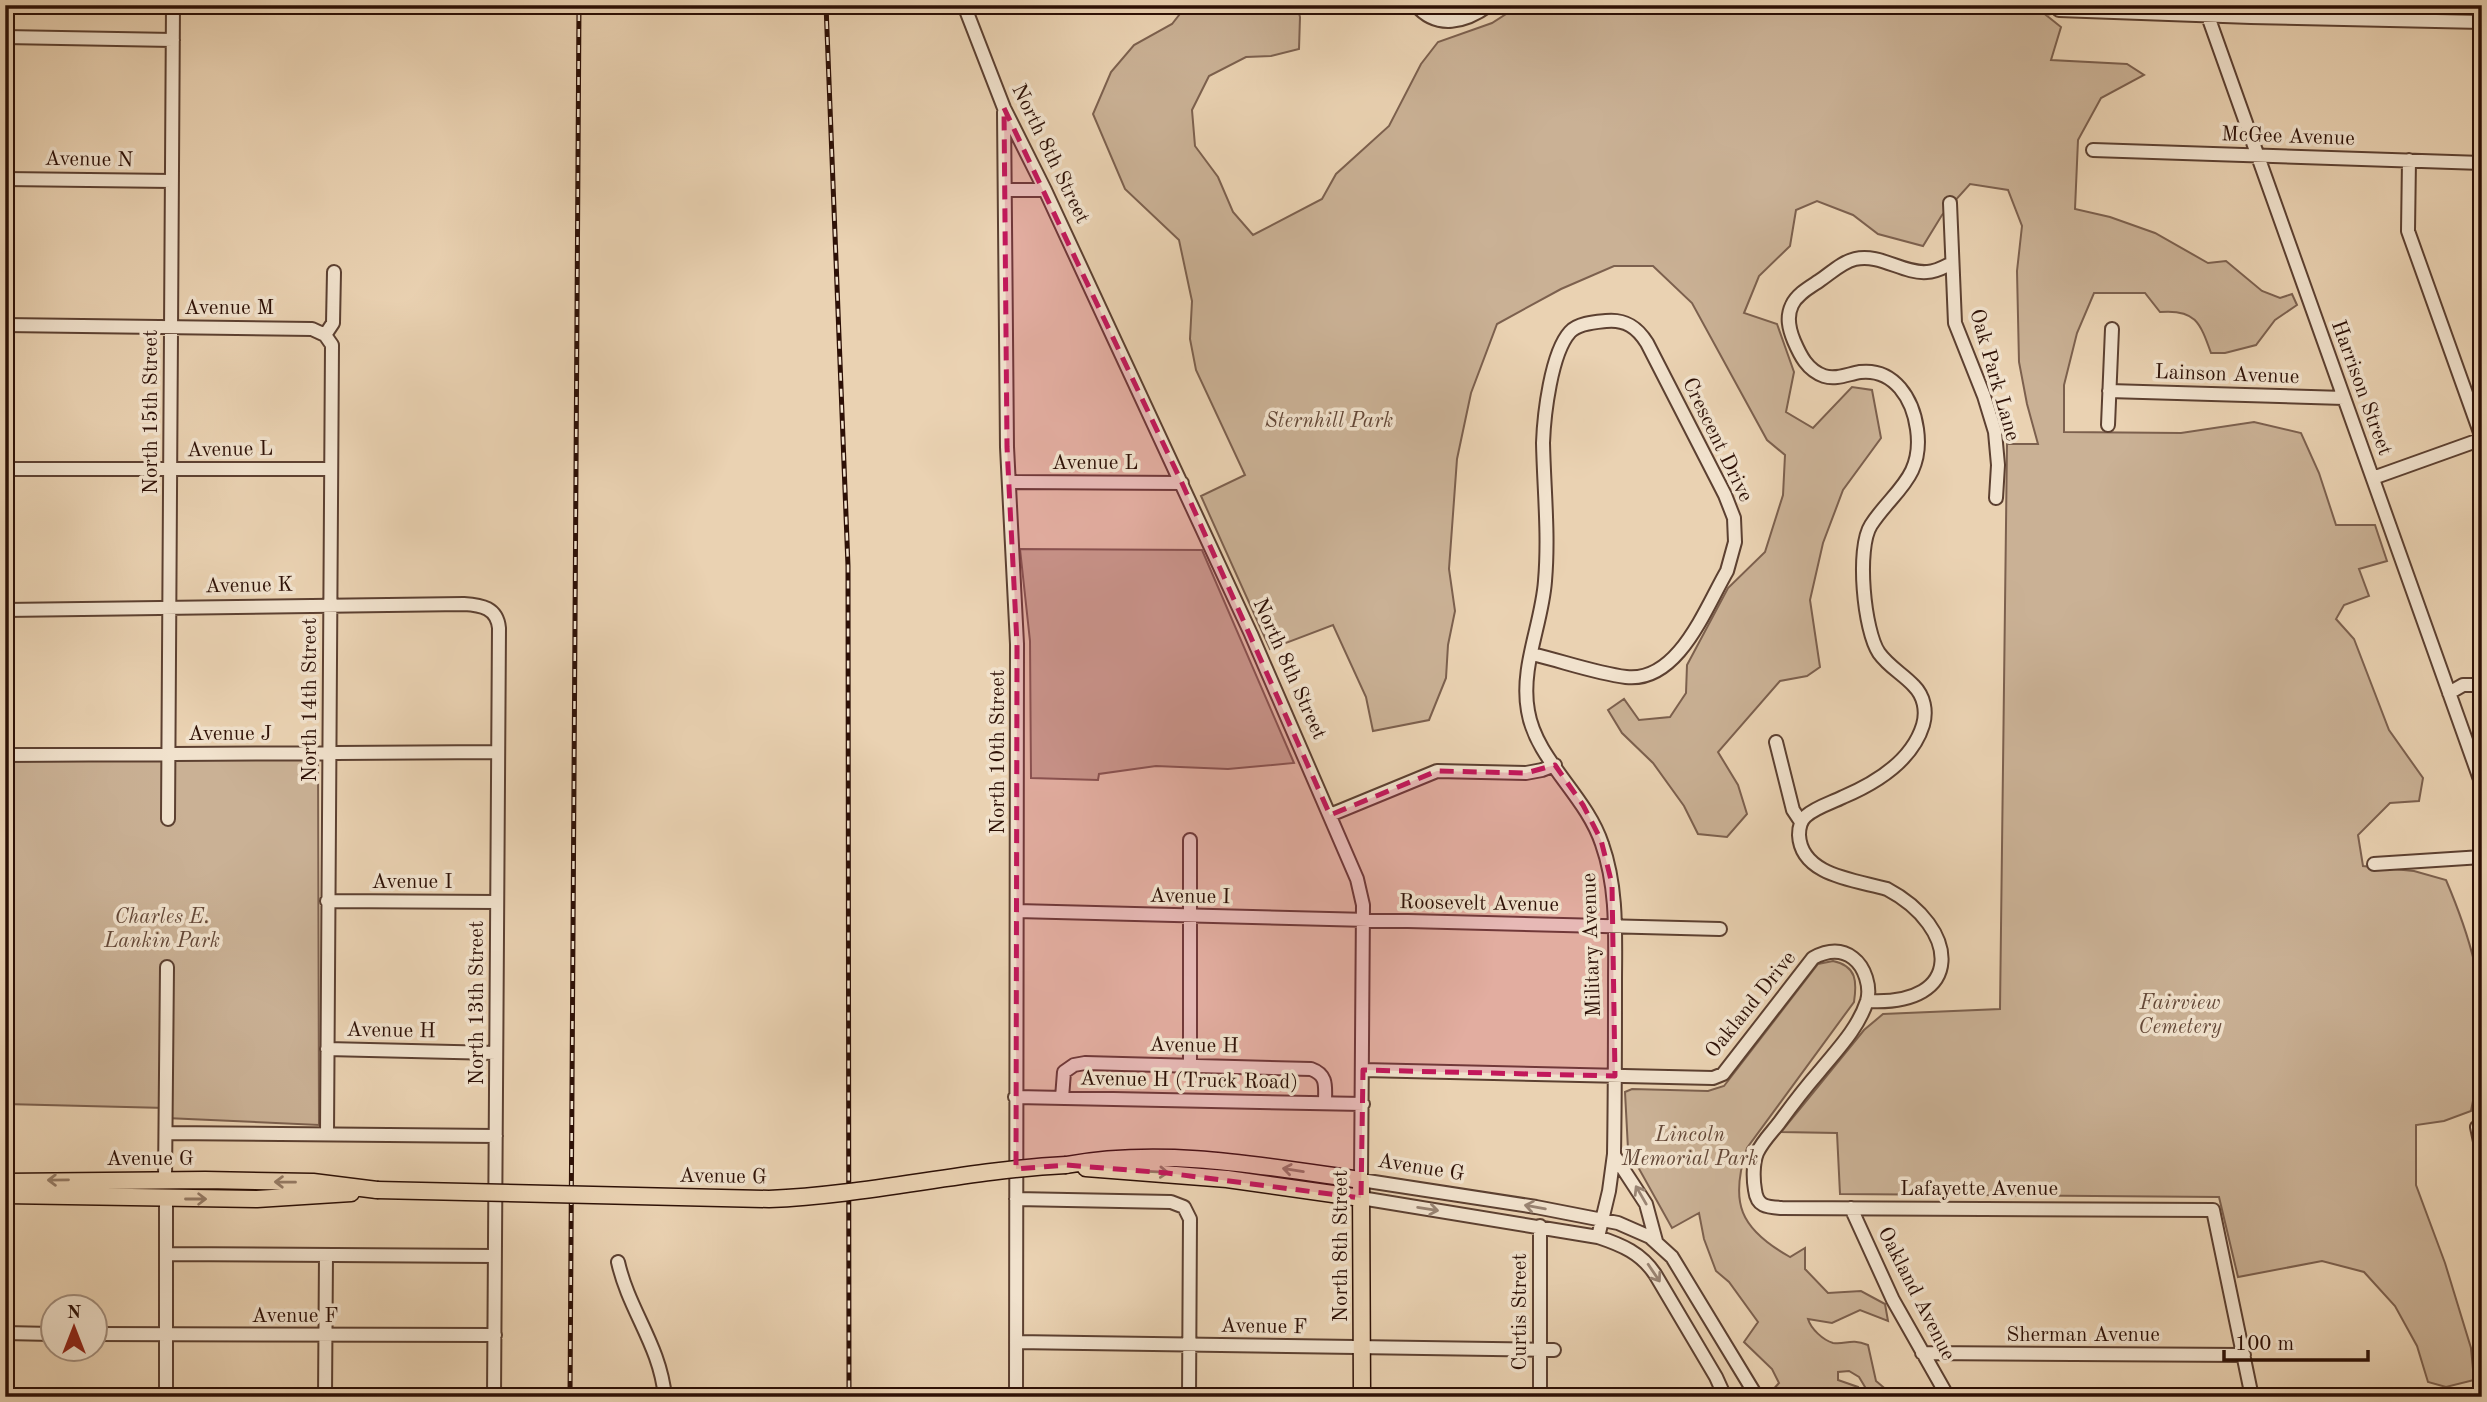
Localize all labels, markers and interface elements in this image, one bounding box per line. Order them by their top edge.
street label: North 8th Street [1007,81,1093,227]
street label: McGee Avenue [2221,124,2355,150]
street label: Avenue N [44,149,134,171]
street label: Avenue M [184,298,274,319]
street label: Oak Park Lane [1965,307,2023,443]
street label: Harrison Street [2327,318,2395,458]
street label: North 15th Street [141,330,162,494]
street label: Lainson Avenue [2154,362,2300,388]
street label: Crescent Drive [1678,375,1756,505]
park label: Sternhill Park [1265,411,1393,432]
street label: Avenue L [186,439,274,461]
street label: Avenue L [1052,453,1138,474]
street label: Avenue K [205,575,293,597]
street label: North 8th Street [1248,595,1330,743]
street label: North 14th Street [300,618,321,782]
street label: North 10th Street [988,670,1009,834]
street label: Avenue J [188,724,272,745]
street label: Avenue I [372,872,452,893]
street label: Military Avenue [1579,872,1605,1018]
street label: Avenue I [1149,886,1231,908]
street label: Roosevelt Avenue [1399,892,1559,916]
park label: Charles E. Lankin Park [103,907,220,952]
street label: North 13th Street [467,921,488,1085]
street label: Oakland Drive [1702,948,1800,1062]
park label: Fairview Cemetery [2138,993,2222,1038]
street label: Avenue H [346,1020,436,1042]
street label: Avenue H [1149,1035,1239,1057]
street label: Avenue H (Truck Road) [1080,1069,1298,1093]
park label: Lincoln Memorial Park [1621,1125,1758,1170]
street label: Avenue G [106,1149,194,1170]
street label: Avenue G [1376,1151,1466,1185]
one-way arrow [1283,1163,1305,1176]
street label: Avenue G [679,1166,767,1188]
one-way arrow [1147,1166,1170,1179]
street label: North 8th Street [1331,1170,1352,1322]
one-way arrow [46,1174,69,1187]
one-way arrow [274,1175,297,1188]
street label: Lafayette Avenue [1900,1179,2058,1200]
one-way arrow [1634,1185,1647,1206]
one-way arrow [184,1192,207,1206]
one-way arrow [1524,1200,1547,1213]
one-way arrow [1416,1203,1439,1216]
street label: Oakland Avenue [1873,1224,1959,1364]
street label: Curtis Street [1510,1253,1531,1371]
one-way arrow [1647,1263,1661,1282]
north arrow [38,1294,108,1364]
text: N [67,1304,82,1323]
street label: Avenue F [252,1306,338,1327]
street label: Avenue F [1220,1316,1308,1338]
scale bar [2224,1318,2368,1362]
street label: Sherman Avenue [2006,1325,2160,1346]
text: 100 m [2235,1334,2294,1355]

